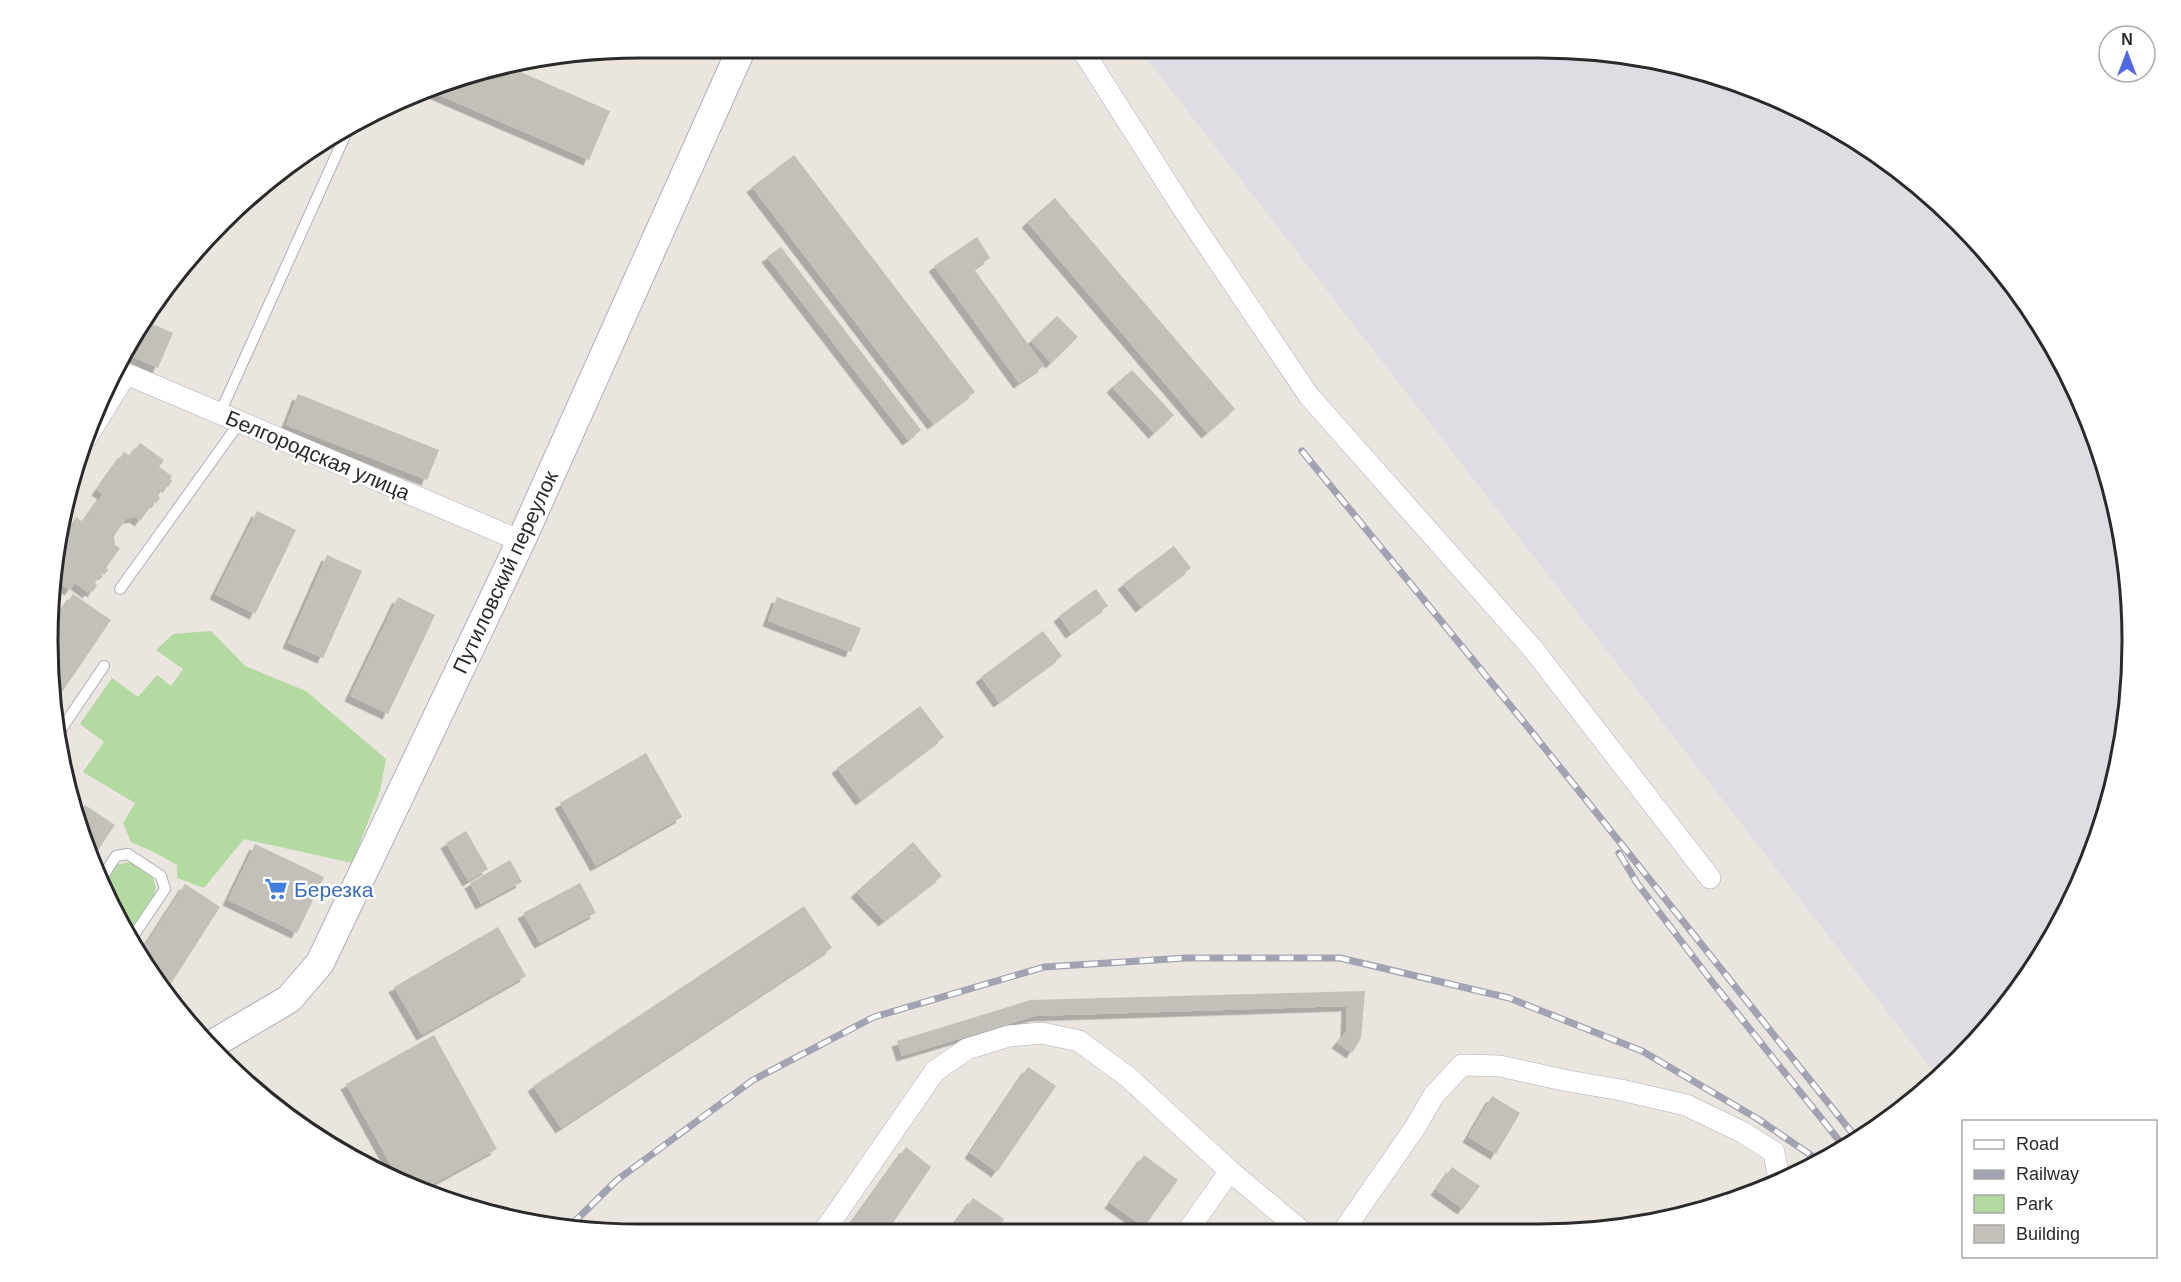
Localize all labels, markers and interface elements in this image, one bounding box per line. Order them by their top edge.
north arrow [2097,24,2157,84]
text: N [2121,31,2133,48]
street label: Белгородская улица [222,406,414,504]
street label: Путиловский переулок [448,466,562,677]
supermarket icon: Березка [263,876,289,902]
place label: Березка [294,878,374,901]
legend [1962,1120,2157,1258]
text: Road [2016,1134,2059,1154]
text: Railway [2016,1164,2079,1184]
text: Park [2016,1194,2054,1214]
text: Building [2016,1224,2080,1244]

